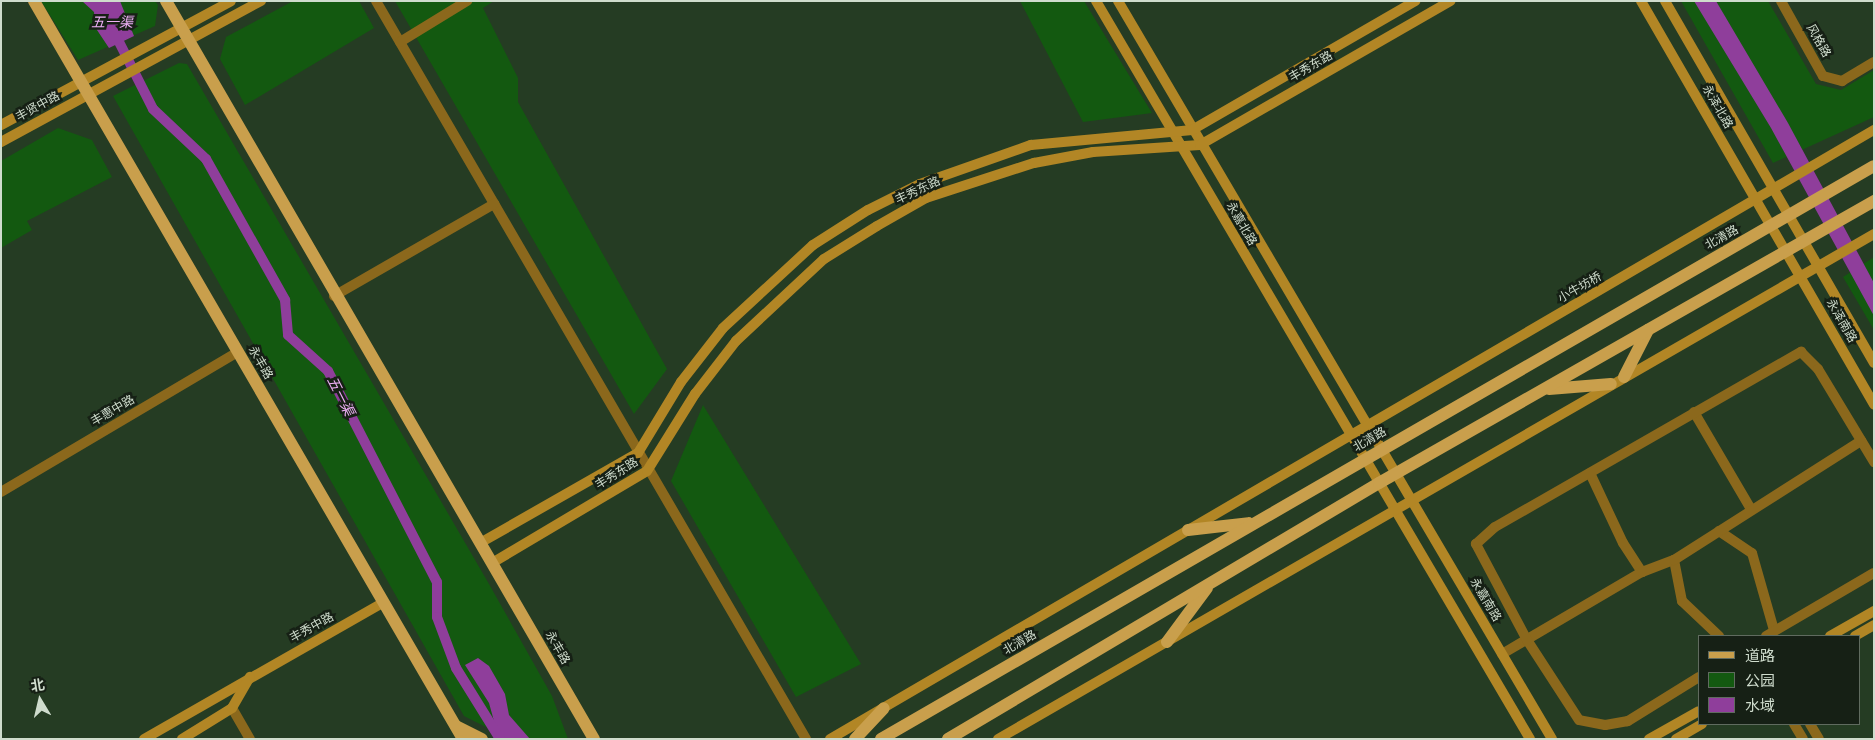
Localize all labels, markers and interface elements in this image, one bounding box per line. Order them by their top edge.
water label: 五一渠 [91,14,133,30]
street label: 风格路 [1803,22,1833,60]
street label: 丰秀东路 [1287,49,1335,85]
street label: 永泽北路 [1699,83,1735,131]
street label: 丰贤中路 [14,89,62,125]
street label: 丰秀东路 [893,174,943,208]
street label: 永嘉北路 [1223,200,1259,248]
street label: 北清路 [1703,223,1741,253]
street label: 小牛坊桥 [1556,270,1604,306]
street label: 永泽南路 [1823,297,1859,345]
street label: 永丰路 [245,344,275,382]
water label: 五一渠 [324,373,358,419]
street label: 丰惠中路 [89,393,137,429]
street label: 北清路 [1351,425,1389,455]
street label: 丰秀东路 [593,455,641,493]
street label: 永嘉南路 [1466,576,1504,624]
street label: 丰秀中路 [288,610,336,646]
street label: 北清路 [1001,628,1039,658]
street label: 永丰路 [542,629,572,667]
legend [1698,635,1860,725]
text: 道路 [1745,647,1775,665]
text: 公园 [1745,672,1775,690]
north arrow [15,675,65,725]
text: 北 [29,676,46,694]
text: 水域 [1745,697,1775,715]

